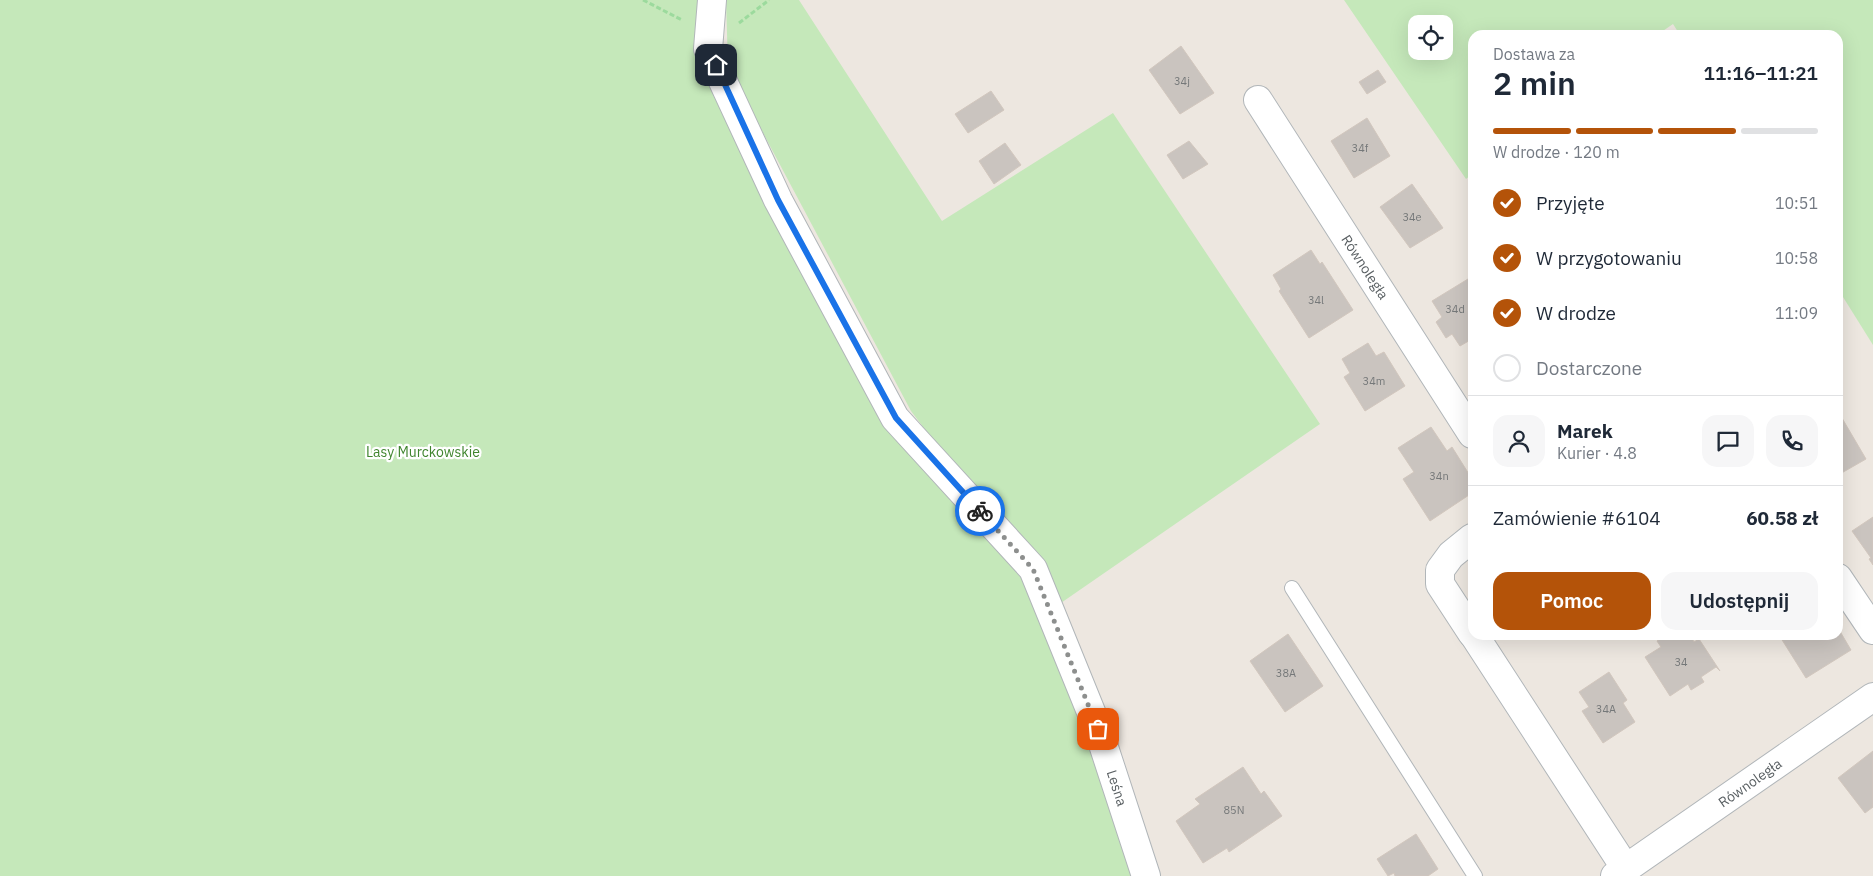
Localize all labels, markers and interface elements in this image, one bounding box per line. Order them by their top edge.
map controls [1408,15,1453,60]
button: locate [1408,15,1453,60]
pin [695,44,737,86]
text: Dostawa za [1493,44,1575,64]
icon: home [702,51,730,79]
text: 11:16–11:21 [1704,61,1818,85]
text: 2 min [1493,62,1576,104]
house number: 34j [1174,74,1190,88]
house number: 34f [1352,141,1369,155]
text: W drodze · 120 m [1493,142,1620,162]
icon: check [1493,189,1521,217]
text: Przyjęte [1536,191,1605,215]
text: 10:51 [1775,193,1818,213]
house number: 34e [1402,210,1422,224]
street label: Równoległa [1337,231,1393,303]
icon: check [1493,244,1521,272]
text: W przygotowaniu [1536,246,1682,270]
text: 10:58 [1775,248,1818,268]
house number: 34l [1308,293,1324,307]
icon: check [1493,299,1521,327]
text: W drodze [1536,301,1616,325]
house number: 34d [1445,302,1465,316]
text: 11:09 [1775,303,1818,323]
text: Dostarczone [1536,356,1642,380]
house number: 34m [1363,374,1385,388]
button: person [1493,415,1545,467]
button: chat [1702,415,1754,467]
button: phone [1766,415,1818,467]
text: Marek [1557,419,1613,443]
park label: Lasy Murckowskie [366,443,480,461]
text: Kurier · 4.8 [1557,443,1637,463]
house number: 34n [1429,469,1449,483]
courier [955,486,1005,536]
icon: bike [966,497,994,525]
text: Zamówienie #6104 [1493,506,1661,530]
text: 60.58 zł [1746,506,1818,530]
button: Pomoc [1493,572,1651,630]
button: Udostępnij [1661,572,1818,630]
house number: 34 [1674,655,1688,669]
house number: 38A [1276,666,1296,680]
house number: 34A [1596,702,1616,716]
pin [1077,708,1119,750]
icon: bag [1084,715,1112,743]
street label: Równoległa [1715,754,1786,811]
street label: Leśna [1103,768,1131,809]
house number: 85N [1224,803,1244,817]

